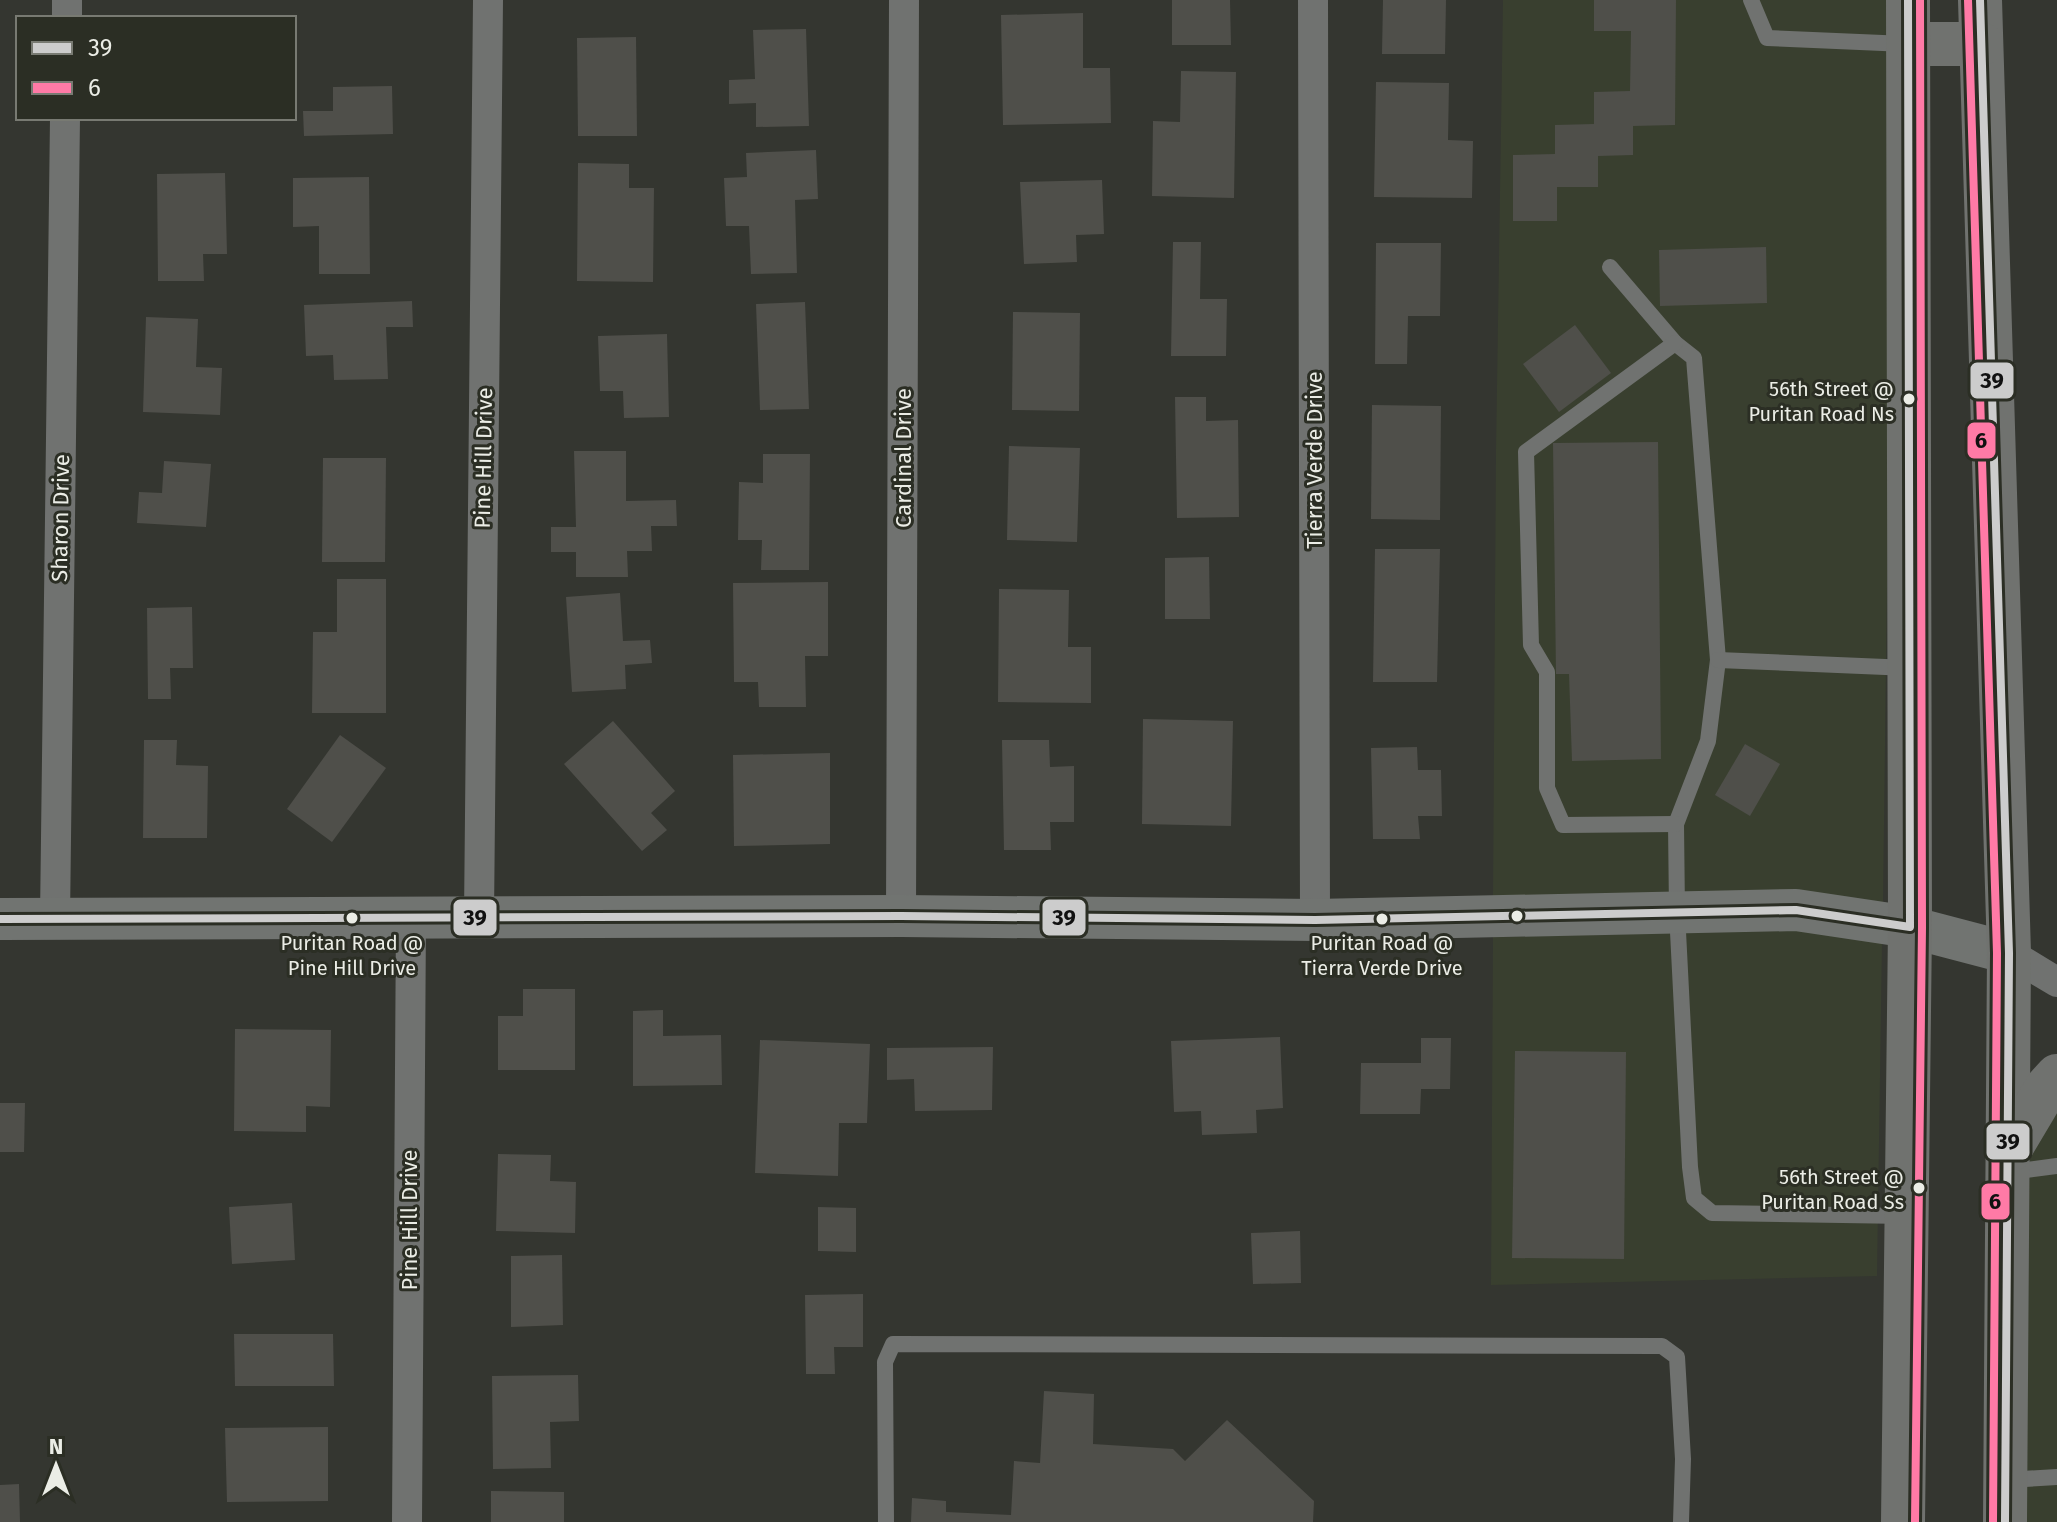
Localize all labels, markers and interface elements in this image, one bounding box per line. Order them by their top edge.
legend [16,16,296,120]
text: 39 [88,34,112,62]
text: 6 [88,74,101,102]
line badge: 39 [1969,361,2015,400]
text: 39 [1979,367,2004,394]
street label: Tierra Verde Drive [1301,371,1328,549]
place label: 56th Street @ Puritan Road Ns [1749,377,1894,426]
street label: Pine Hill Drive [469,387,498,529]
street label: Cardinal Drive [890,388,917,528]
marker: 56th Street @ Puritan Road Ns [1901,391,1917,407]
line badge: 6 [1966,421,1997,460]
text: 6 [1975,427,1987,454]
street label: Sharon Drive [46,454,75,582]
line badge: 39 [452,898,498,937]
line badge: 39 [1041,898,1087,937]
text: 39 [462,904,487,931]
text: 39 [1051,904,1076,931]
unlabelled marker [1509,908,1525,924]
marker: Puritan Road @ Pine Hill Drive [344,910,360,926]
marker: Puritan Road @ Tierra Verde Drive [1374,911,1390,927]
place label: Puritan Road @ Pine Hill Drive [281,931,423,980]
place label: Puritan Road @ Tierra Verde Drive [1301,931,1463,980]
line badge: 39 [1985,1122,2031,1161]
text: 39 [1995,1128,2020,1155]
street label: Pine Hill Drive [396,1149,423,1291]
place label: 56th Street @ Puritan Road Ss [1761,1165,1904,1214]
marker: 56th Street @ Puritan Road Ss [1911,1180,1927,1196]
line badge: 6 [1980,1182,2011,1221]
text: 6 [1989,1188,2001,1215]
north arrow [16,1426,96,1506]
text: N [49,1433,63,1460]

